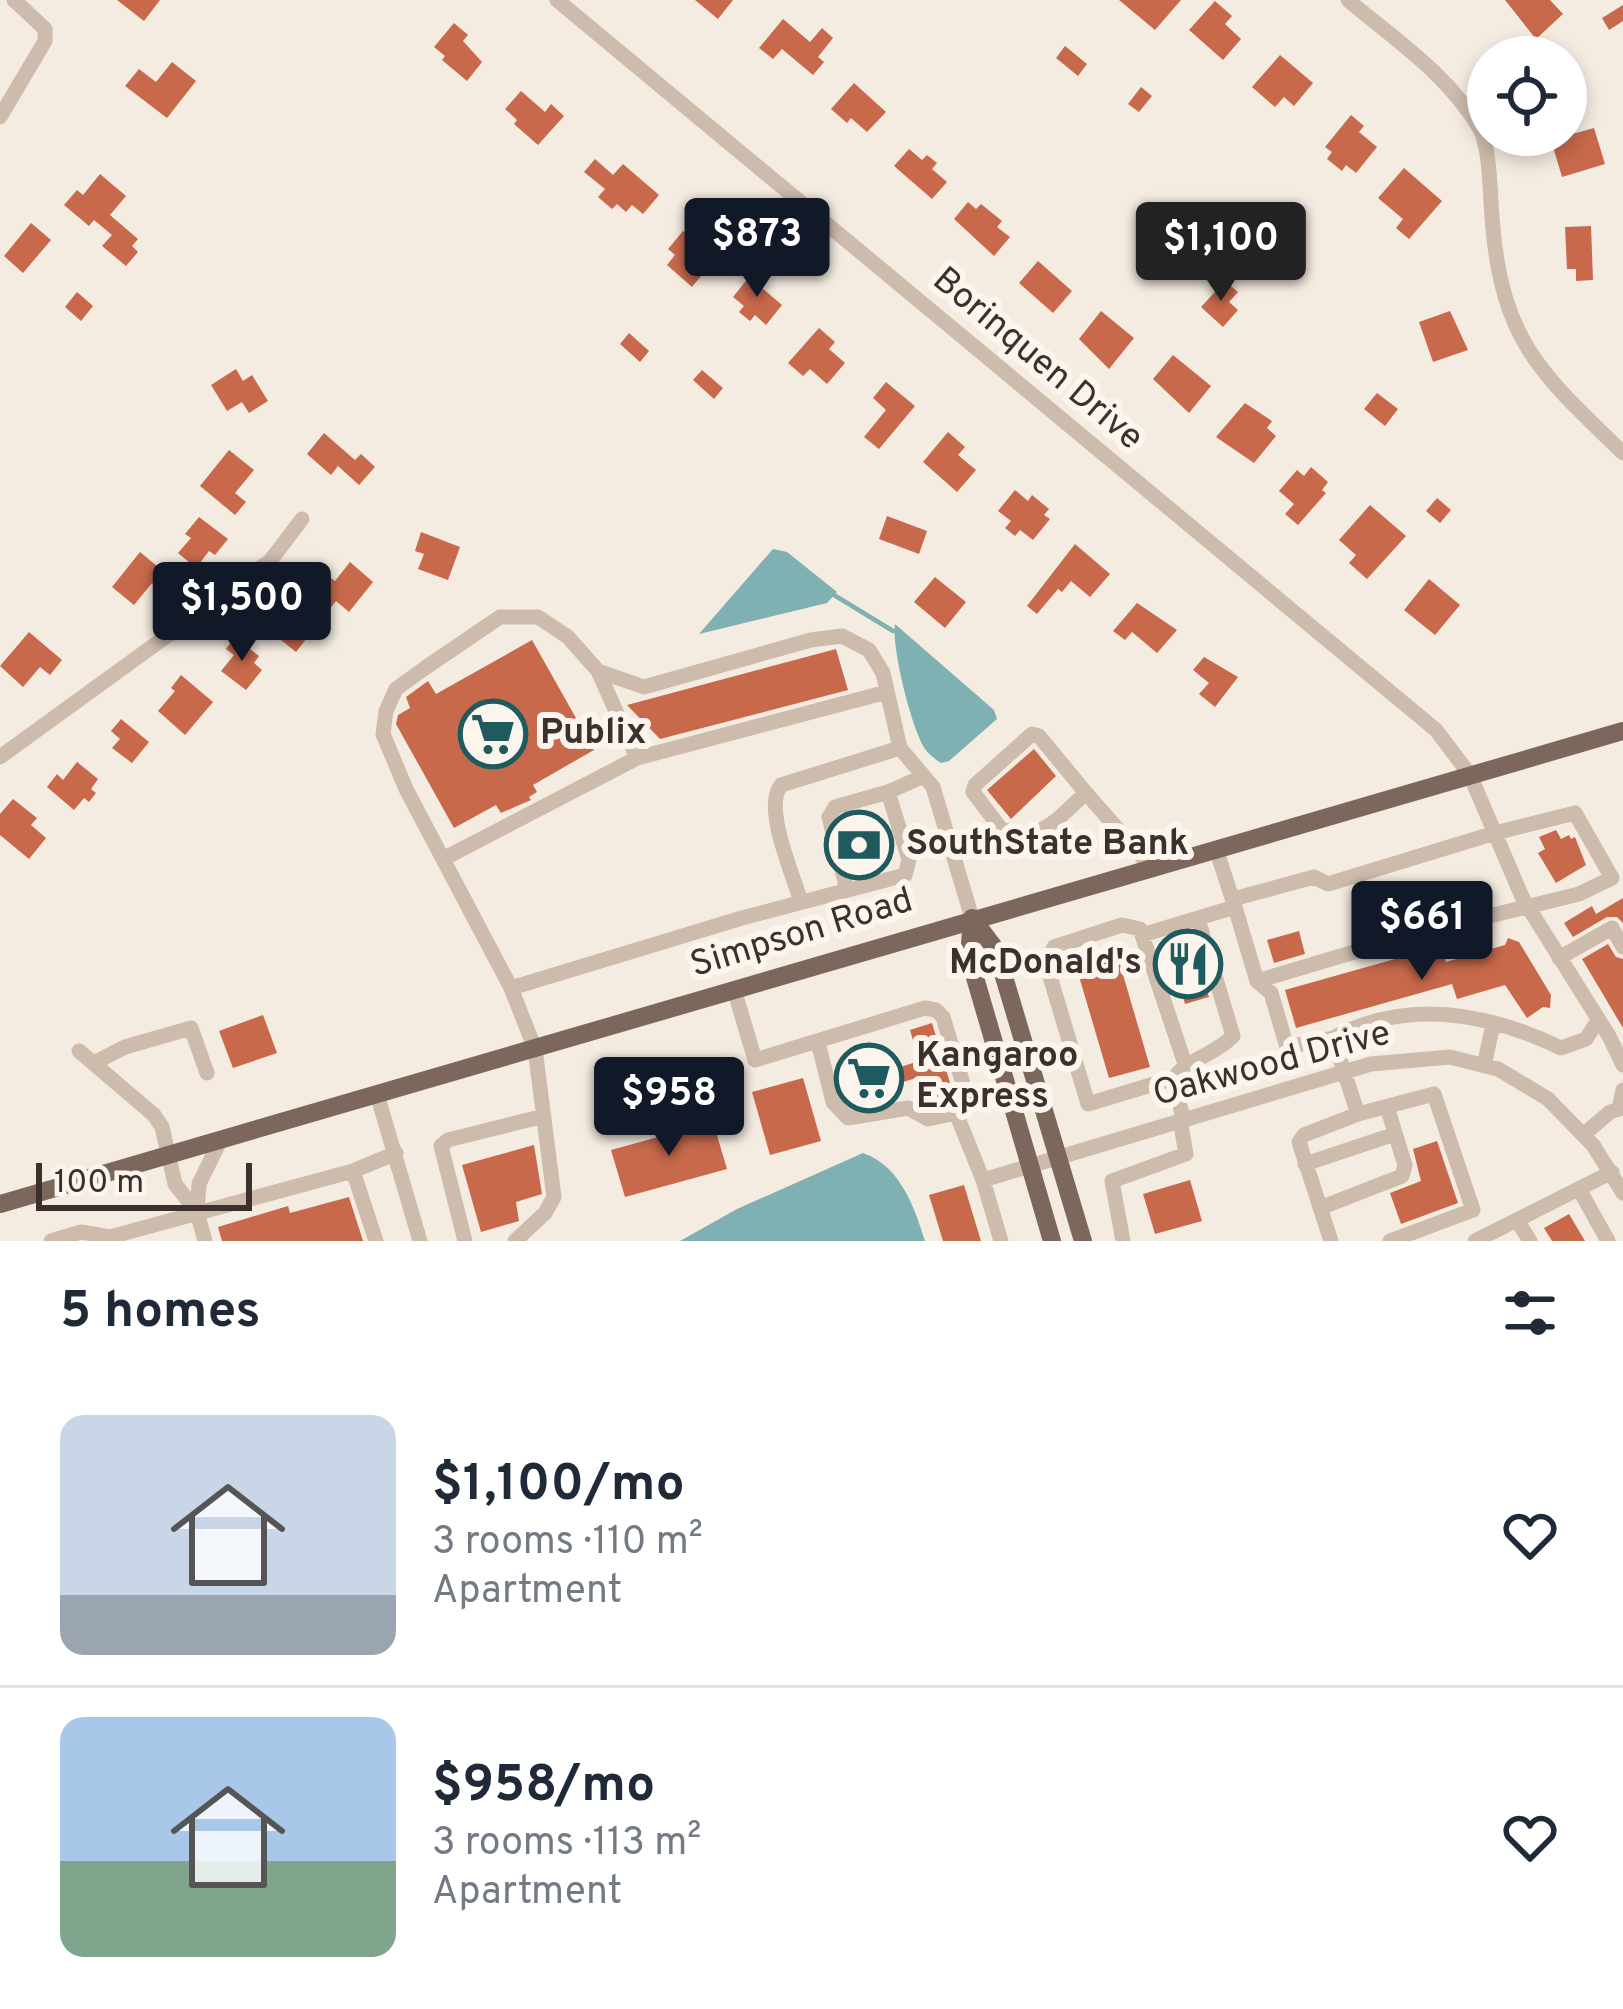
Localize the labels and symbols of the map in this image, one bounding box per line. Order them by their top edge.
pin: $873 [686,198,828,300]
pin: $1,100 [1123,202,1319,304]
street label: Borinquen Drive [922,258,1152,462]
pin: $1,500 [144,562,340,664]
supermarket icon: Publix [458,699,528,769]
place label: Publix [540,711,647,757]
bank icon: SouthState Bank [824,810,894,880]
place label: SouthState Bank [906,822,1189,868]
street label: Simpson Road [685,878,919,990]
pin: $661 [1351,881,1493,983]
restaurant icon: McDonald's [1153,929,1223,999]
place label: McDonald's [949,941,1142,987]
street label: Oakwood Drive [1148,1011,1396,1119]
place label: Kangaroo Express [916,1034,1078,1121]
supermarket icon: Kangaroo Express [834,1043,904,1113]
pin: $958 [598,1057,740,1159]
scale bar [36,1157,252,1210]

